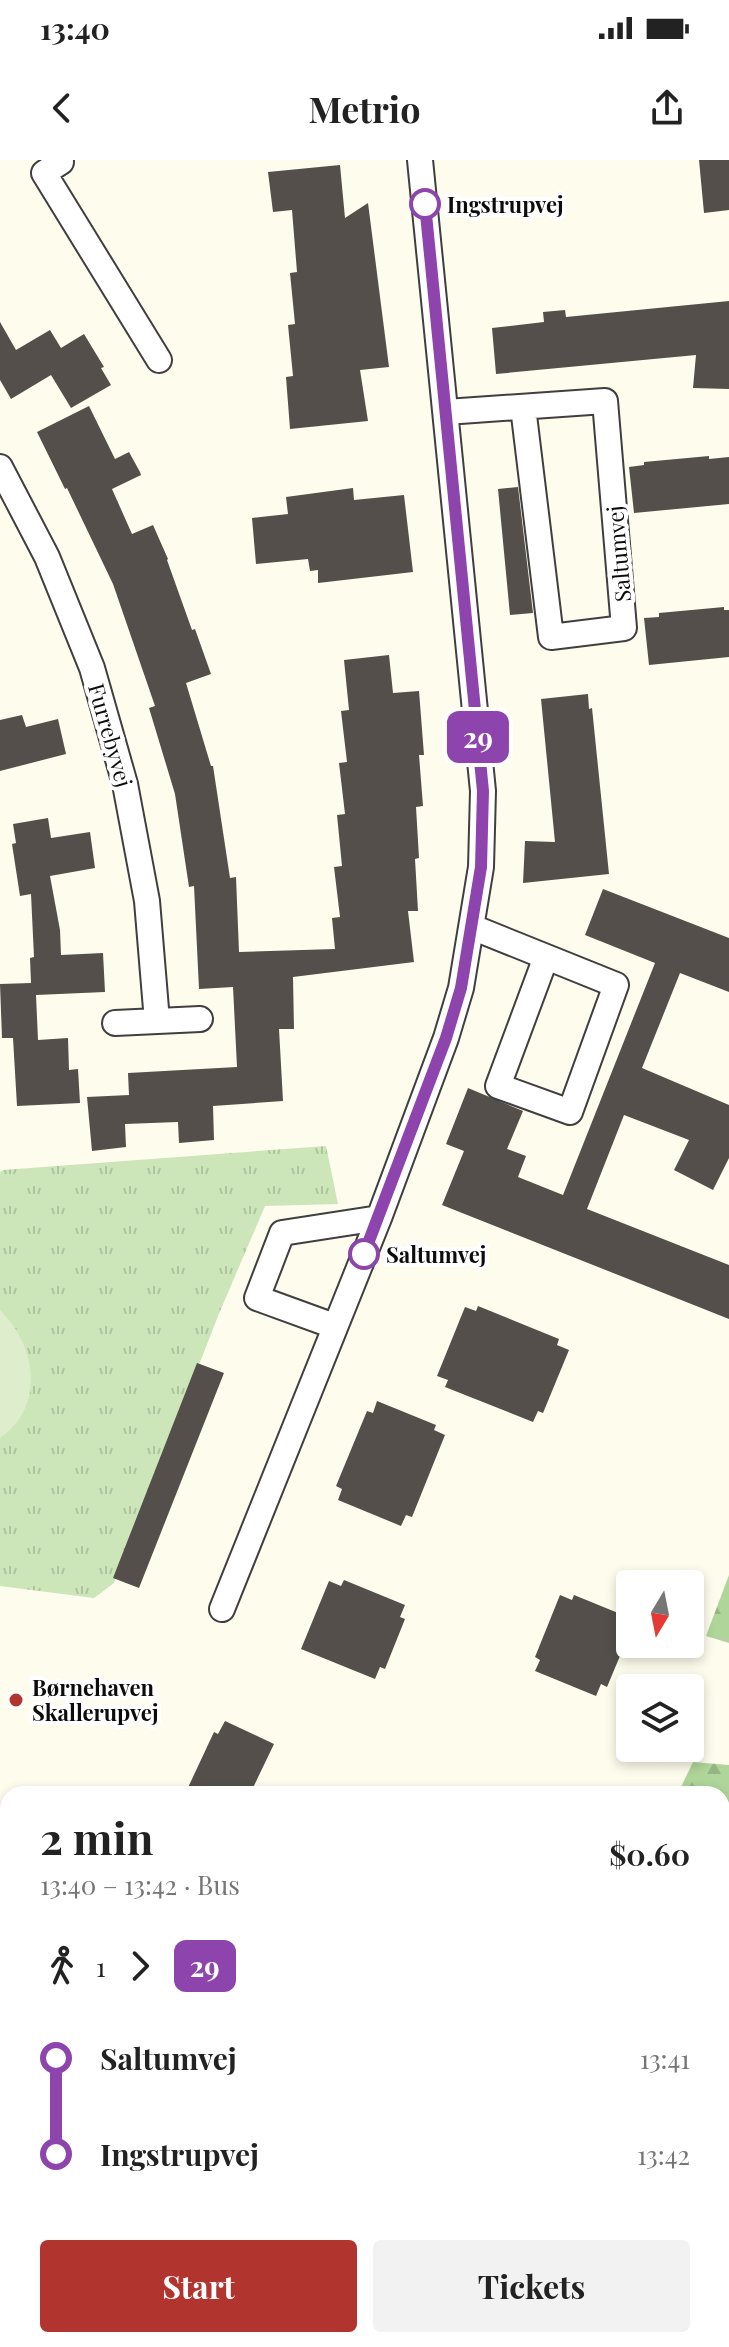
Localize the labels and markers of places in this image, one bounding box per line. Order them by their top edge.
marker: Ingstrupvej [410,189,440,219]
place label: Ingstrupvej [447,189,564,219]
marker: Saltumvej [349,1239,379,1269]
place label: Saltumvej [386,1239,486,1269]
place label: Børnehaven Skallerupvej [32,1672,159,1727]
marker: Børnehaven Skallerupvej [7,1691,25,1709]

